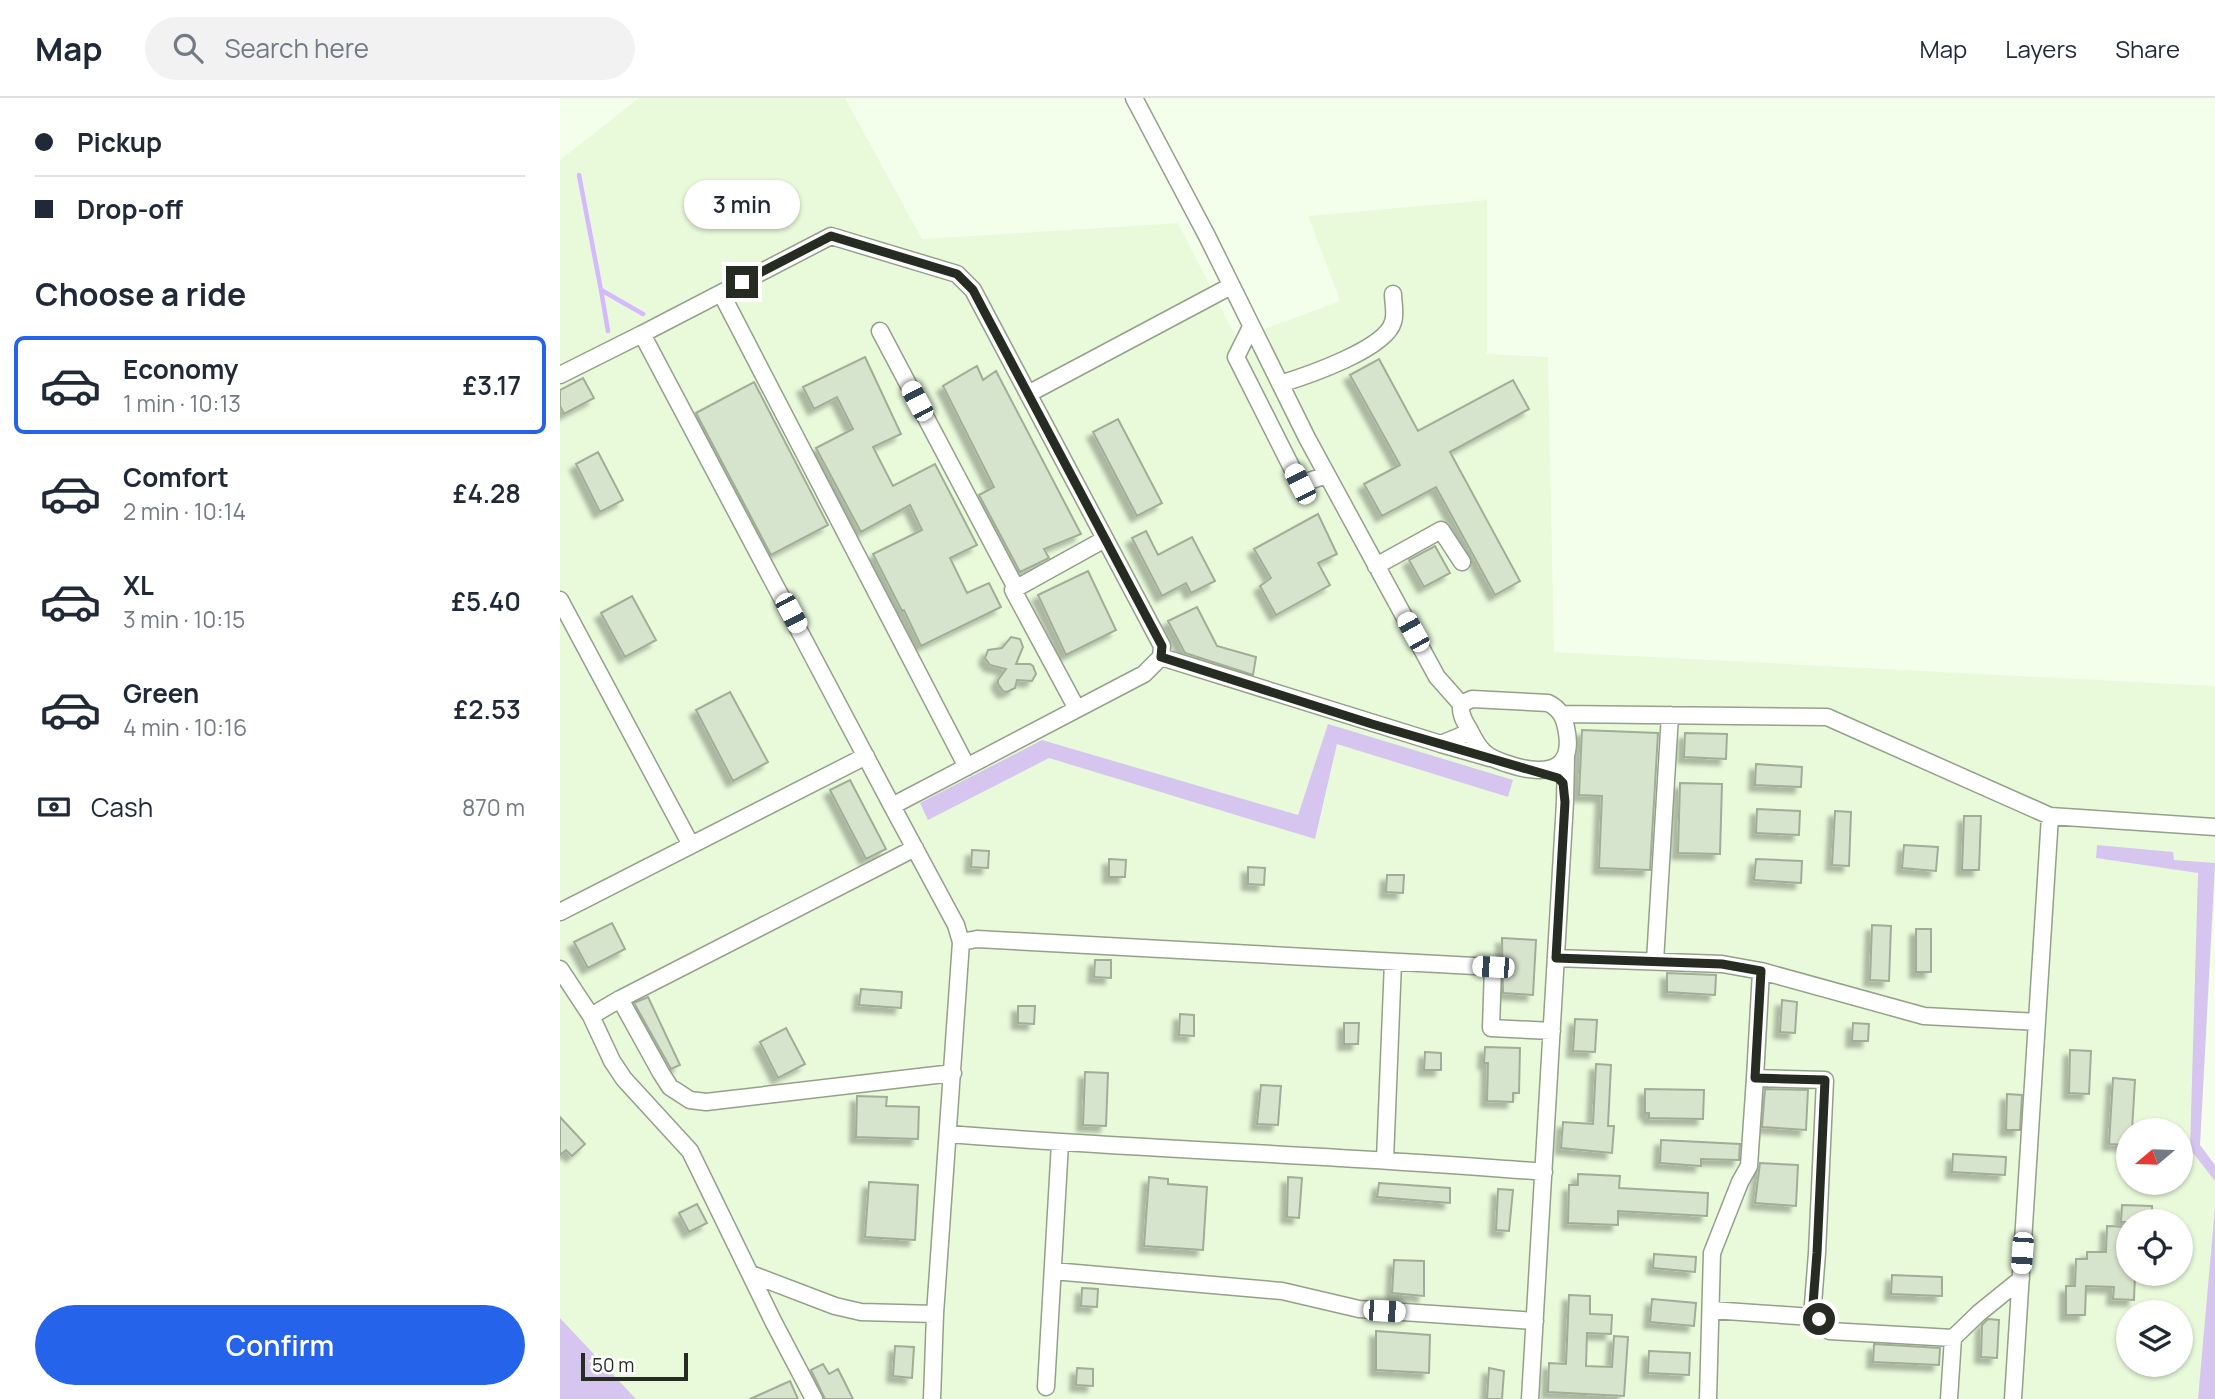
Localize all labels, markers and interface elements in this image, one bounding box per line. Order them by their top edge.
search box [145,17,635,80]
text: Map [35,26,103,71]
icon: search [169,29,207,67]
text: Search here [225,30,369,66]
text: Map [1920,32,1967,65]
text: Layers [2005,32,2077,65]
text: Share [2115,32,2180,65]
text: Pickup [77,124,162,160]
callout: 3 min [684,180,800,230]
text: 3 min [713,188,771,220]
text: Drop-off [77,191,183,227]
route end [726,266,758,298]
text: Choose a ride [35,272,246,316]
text: Economy [123,351,238,387]
icon: car [39,354,102,417]
text: £3.17 [462,367,521,403]
car [898,378,937,424]
text: 1 min · 10:13 [123,387,241,419]
text: Comfort [123,459,229,495]
car [1282,461,1319,507]
icon: car [39,462,102,525]
text: £4.28 [453,475,521,511]
text: 2 min · 10:14 [123,495,246,527]
text: XL [123,567,154,603]
icon: car [39,570,102,633]
text: £5.40 [451,583,521,619]
car [772,590,811,636]
text: 3 min · 10:15 [123,603,245,635]
car [1394,609,1433,655]
text: Green [123,675,199,711]
icon: car [39,678,102,741]
text: £2.53 [453,691,521,727]
text: 4 min · 10:16 [123,711,247,743]
icon: cash [35,788,73,826]
text: Cash [91,789,153,825]
text: 870 m [462,791,525,823]
car [1472,955,1515,979]
north arrow [2116,1118,2193,1195]
map controls [2116,1118,2193,1377]
button: locate [2116,1209,2193,1286]
car [2011,1231,2034,1275]
car [1363,1299,1406,1323]
button: layers [2116,1300,2193,1377]
route start [1803,1303,1835,1335]
button: Confirm [35,1305,525,1385]
scale bar [581,1350,688,1382]
text: 50 m [592,1352,634,1378]

